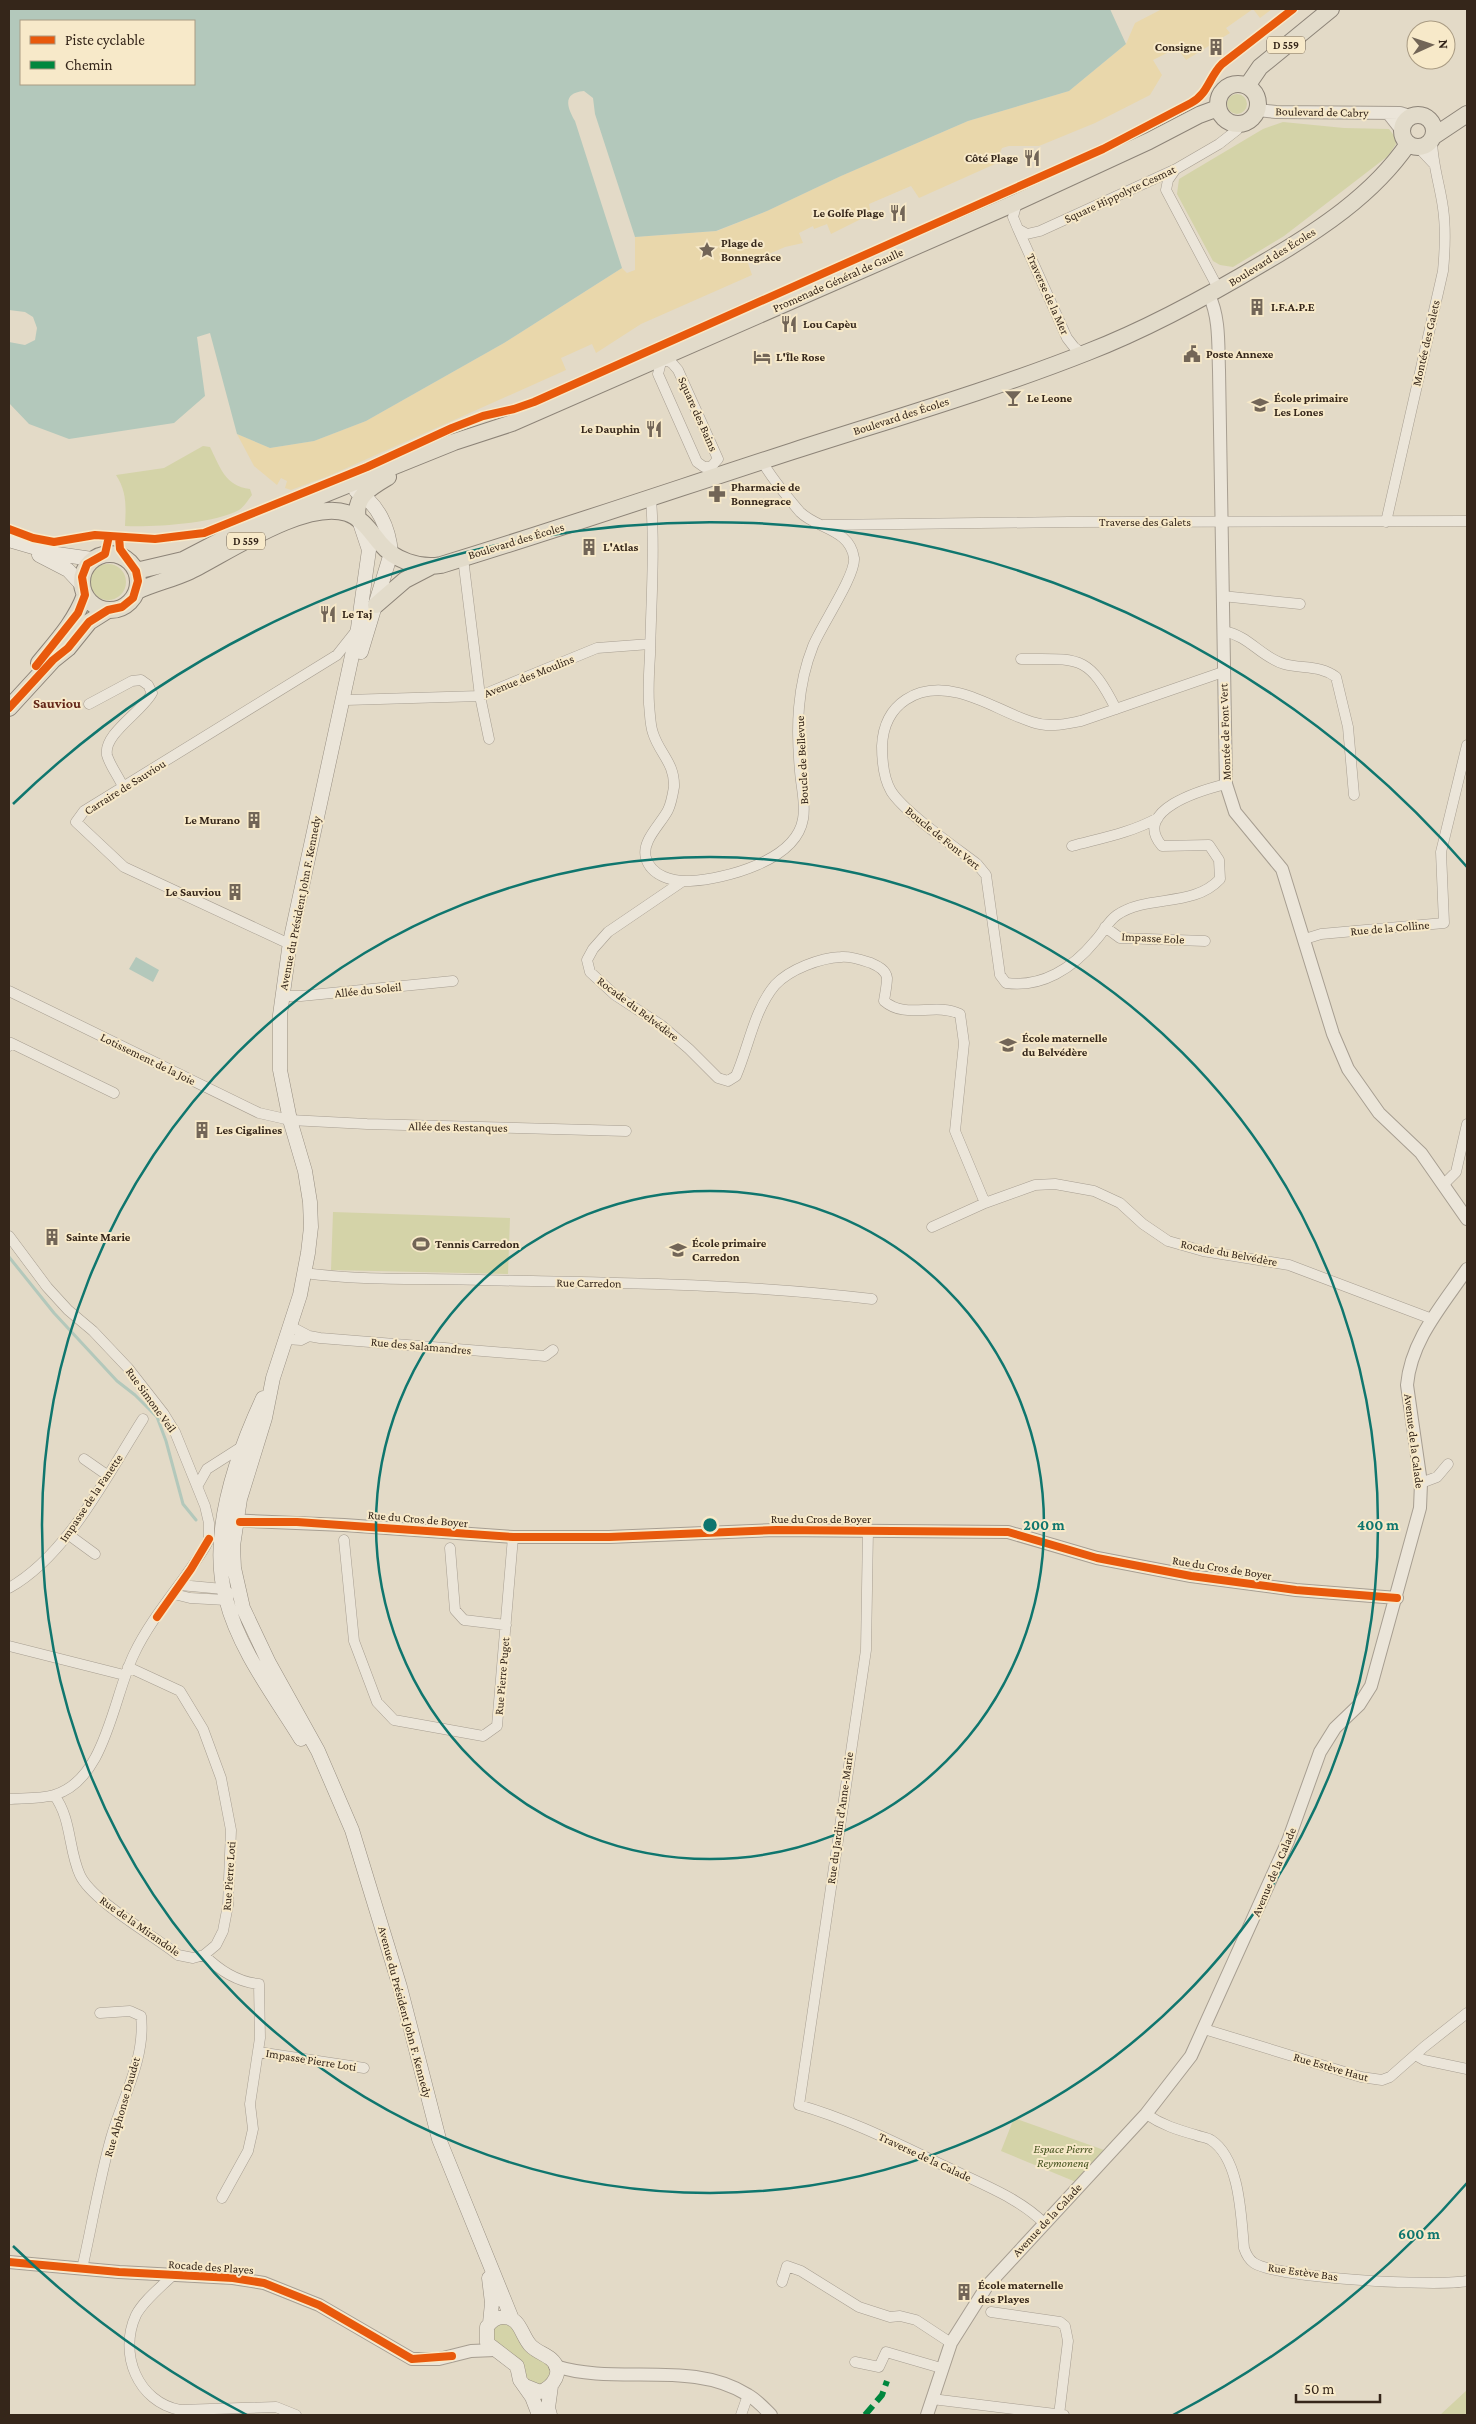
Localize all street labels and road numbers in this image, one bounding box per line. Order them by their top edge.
road number: D 559 [1267,36,1305,54]
street label: Boulevard de Cabry [1275,104,1369,120]
street label: Square Hippolyte Cesmat [1062,162,1179,226]
street label: Boulevard des Écoles [1226,224,1318,289]
street label: Promenade Général de Gaulle [771,245,905,315]
street label: Traverse de la Mer [1024,251,1072,337]
street label: Montée des Galets [1409,298,1443,387]
street label: Square des Bains [675,375,721,454]
street label: Boulevard des Écoles [851,394,951,438]
street label: Traverse des Galets [1099,515,1191,529]
street label: Boulevard des Écoles [466,520,566,562]
road number: D 559 [227,532,265,550]
street label: Avenue des Moulins [482,651,576,700]
street label: Montée de Font Vert [1216,682,1234,781]
street label: Boucle de Bellevue [793,715,811,805]
street label: Carraire de Sauviou [82,756,169,818]
street label: Boucle de Font Vert [903,803,984,873]
street label: Avenue du Président John F. Kennedy [276,814,324,991]
street label: Rue de la Colline [1350,918,1430,938]
street label: Impasse Eole [1121,929,1185,947]
street label: Rocade du Belvédère [595,974,681,1044]
street label: Allée du Soleil [334,980,402,1000]
street label: Lotissement de la Joie [98,1030,198,1088]
street label: Allée des Restanques [408,1119,508,1135]
street label: Rocade du Belvédère [1179,1237,1279,1269]
street label: Rue Carredon [556,1275,622,1291]
street label: Rue des Salamandres [370,1335,472,1357]
street label: Rue Simone Veil [123,1365,179,1435]
street label: Avenue de la Calade [1401,1393,1427,1489]
street label: Impasse de la Fanette [56,1451,126,1545]
street label: Rue du Cros de Boyer [367,1508,469,1530]
street label: Rue du Cros de Boyer [771,1512,872,1526]
street label: Rue du Cros de Boyer [1171,1553,1274,1583]
street label: Rue Pierre Puget [492,1636,512,1715]
street label: Rue du Jardin d'Anne-Marie [824,1751,856,1885]
street label: Avenue de la Calade [1249,1825,1299,1919]
street label: Rue Pierre Loti [220,1841,238,1911]
street label: Rue de la Mirandole [97,1893,183,1959]
street label: Avenue du Président John F. Kennedy [375,1925,435,2100]
street label: Impasse Pierre Loti [265,2046,357,2074]
street label: Rue Estève Haut [1292,2050,1371,2085]
street label: Rue Alphonse Daudet [101,2054,143,2159]
street label: Traverse de la Calade [876,2129,974,2185]
street label: Avenue de la Calade [1009,2180,1085,2260]
street label: Rocade des Playes [168,2257,254,2277]
street label: Rue Estève Bas [1267,2260,1339,2284]

